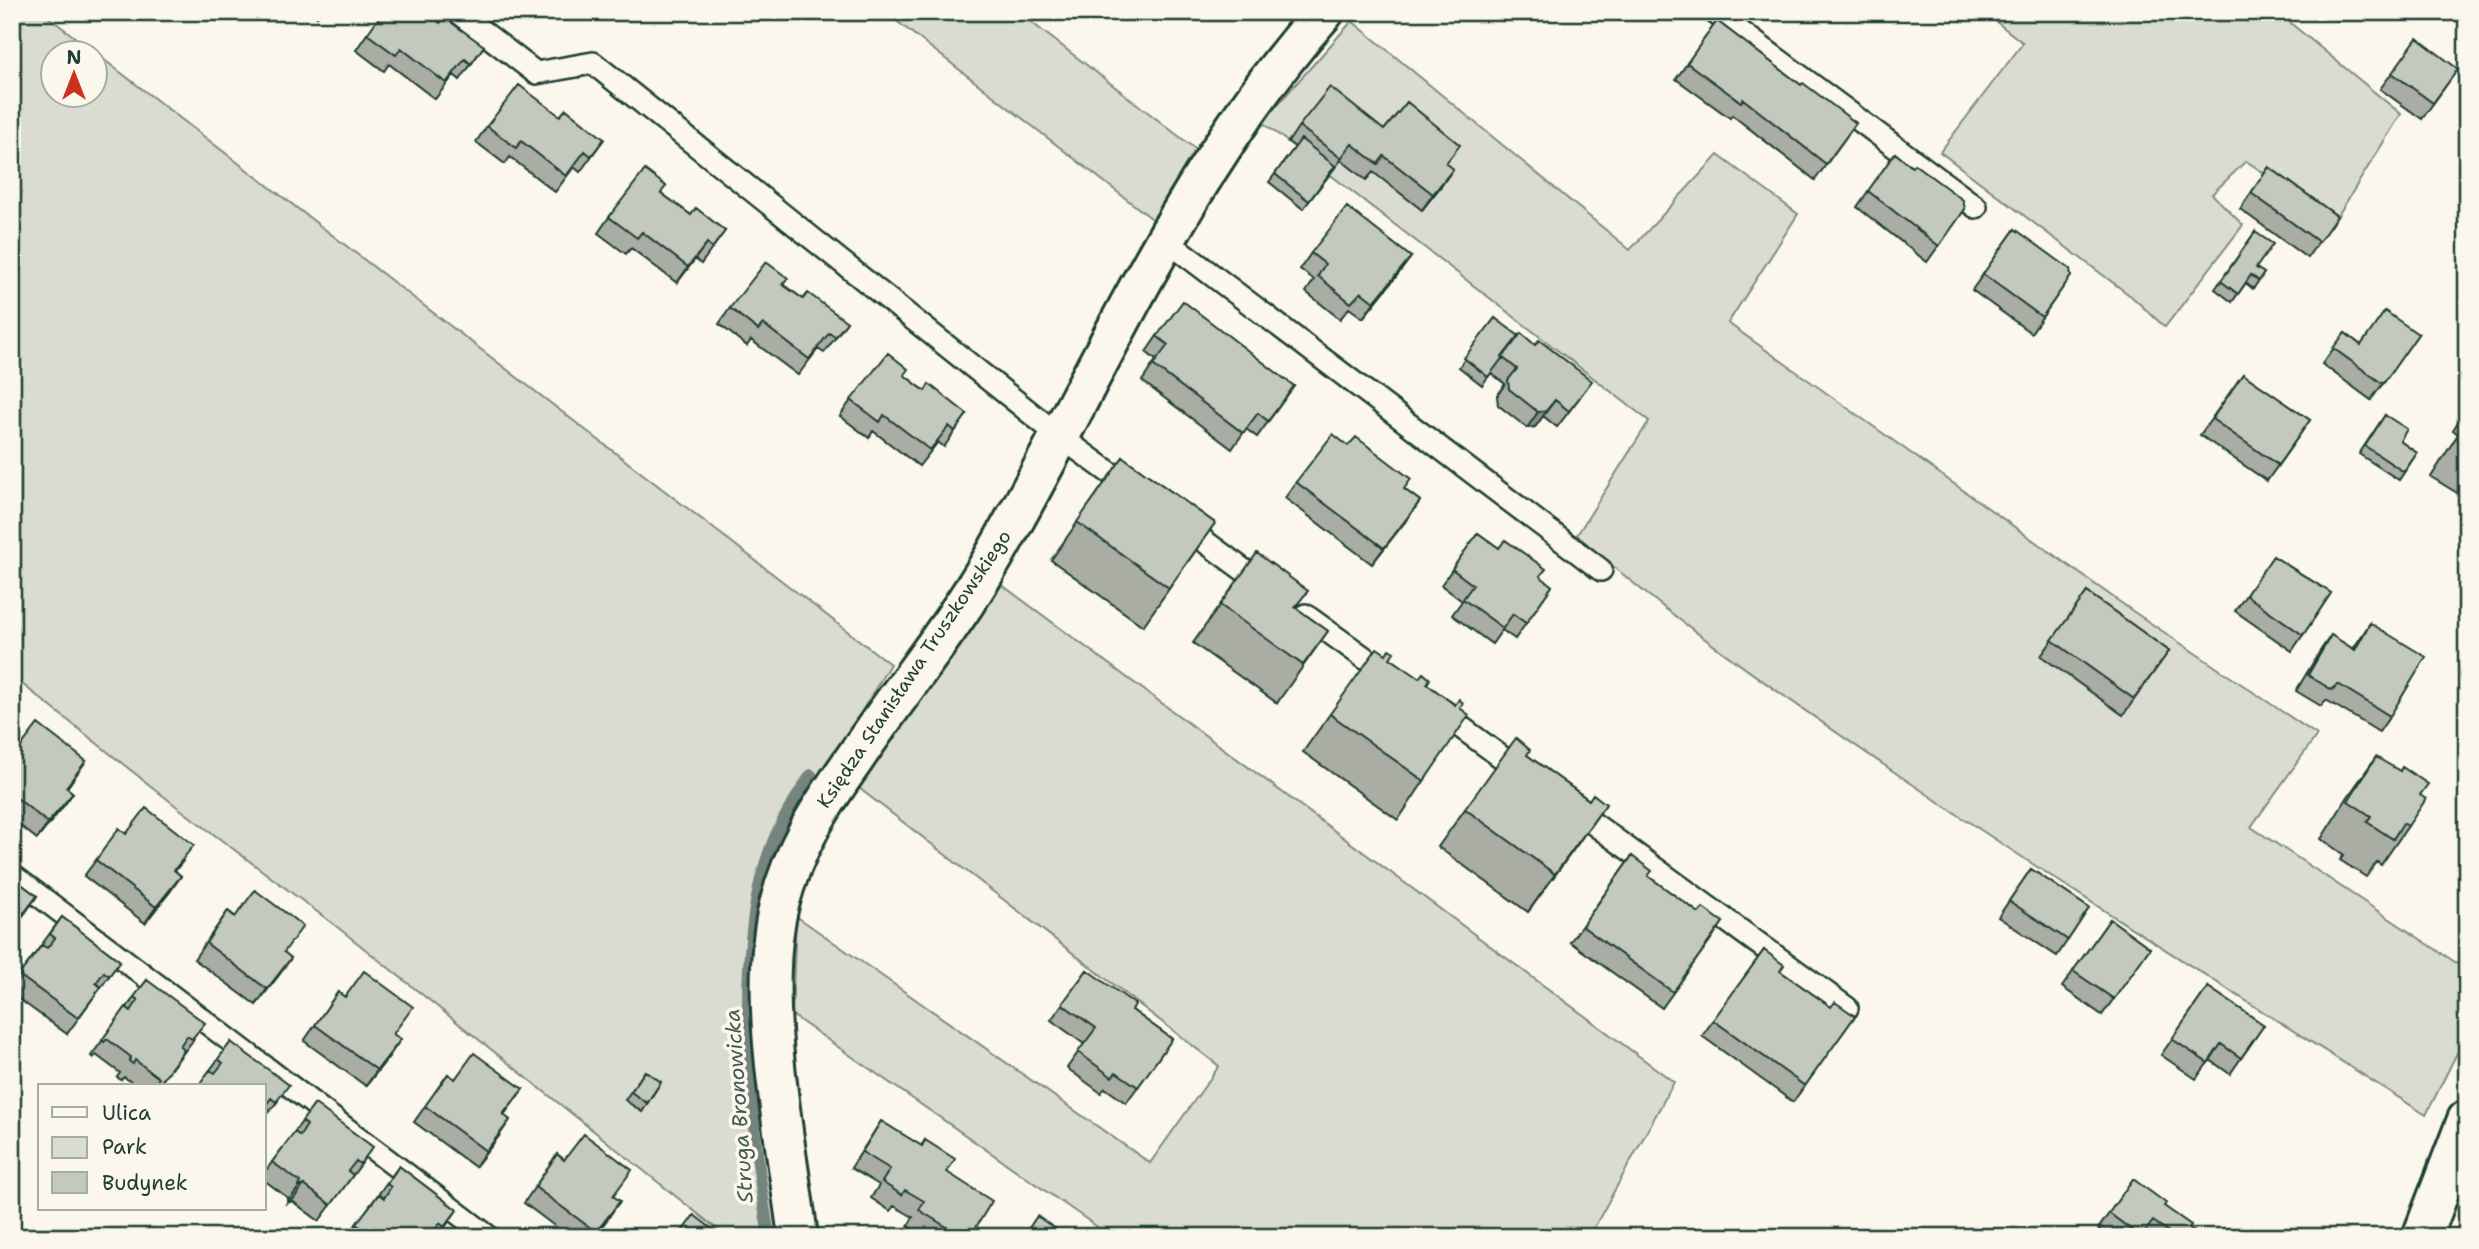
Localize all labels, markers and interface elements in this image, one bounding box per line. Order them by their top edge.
north arrow [38,38,108,108]
text: N [66,45,82,70]
street label: Księdza Stanisława Truszkowskiego [811,525,1017,813]
water label: Struga Bronowicka [718,1008,760,1204]
legend [38,1084,266,1210]
text: Ulica [102,1099,151,1127]
text: Park [102,1133,147,1161]
text: Budynek [102,1169,188,1197]

